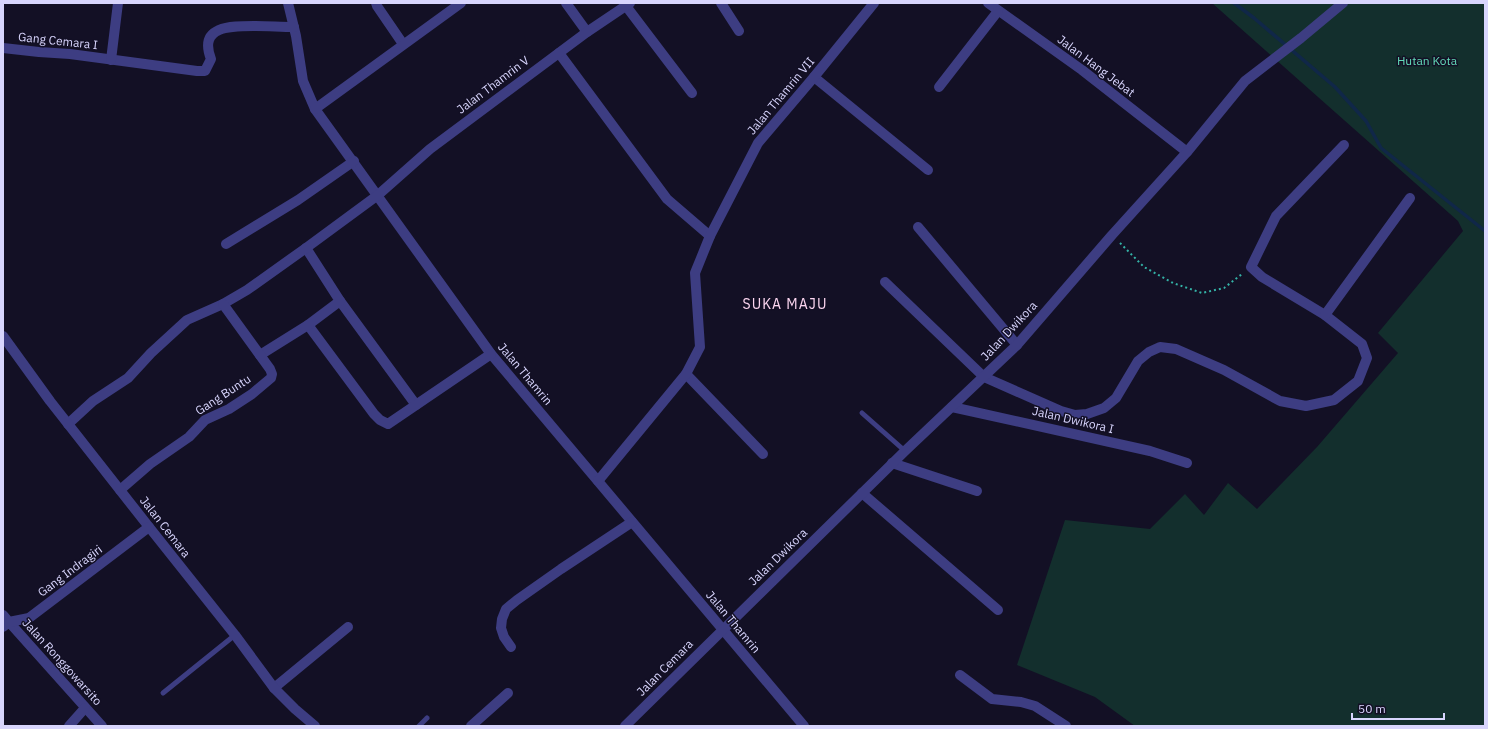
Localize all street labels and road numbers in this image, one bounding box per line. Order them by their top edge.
street label: Gang Cemara I [17,29,99,52]
street label: Jalan Hang Jebat [1055,32,1138,100]
street label: Jalan Thamrin V [454,52,532,117]
street label: Jalan Thamrin VII [744,54,817,137]
street label: Jalan Dwikora [977,297,1040,363]
street label: Jalan Thamrin [495,340,556,408]
street label: Gang Buntu [192,371,253,418]
street label: Jalan Dwikora I [1031,403,1116,436]
street label: Jalan Cemara [137,493,194,561]
street label: Jalan Dwikora [745,525,811,588]
street label: Gang Indragiri [35,541,105,600]
street label: Jalan Thamrin [703,588,764,656]
street label: Jalan Ronggowarsito [19,615,106,708]
street label: Jalan Cemara [633,636,696,699]

